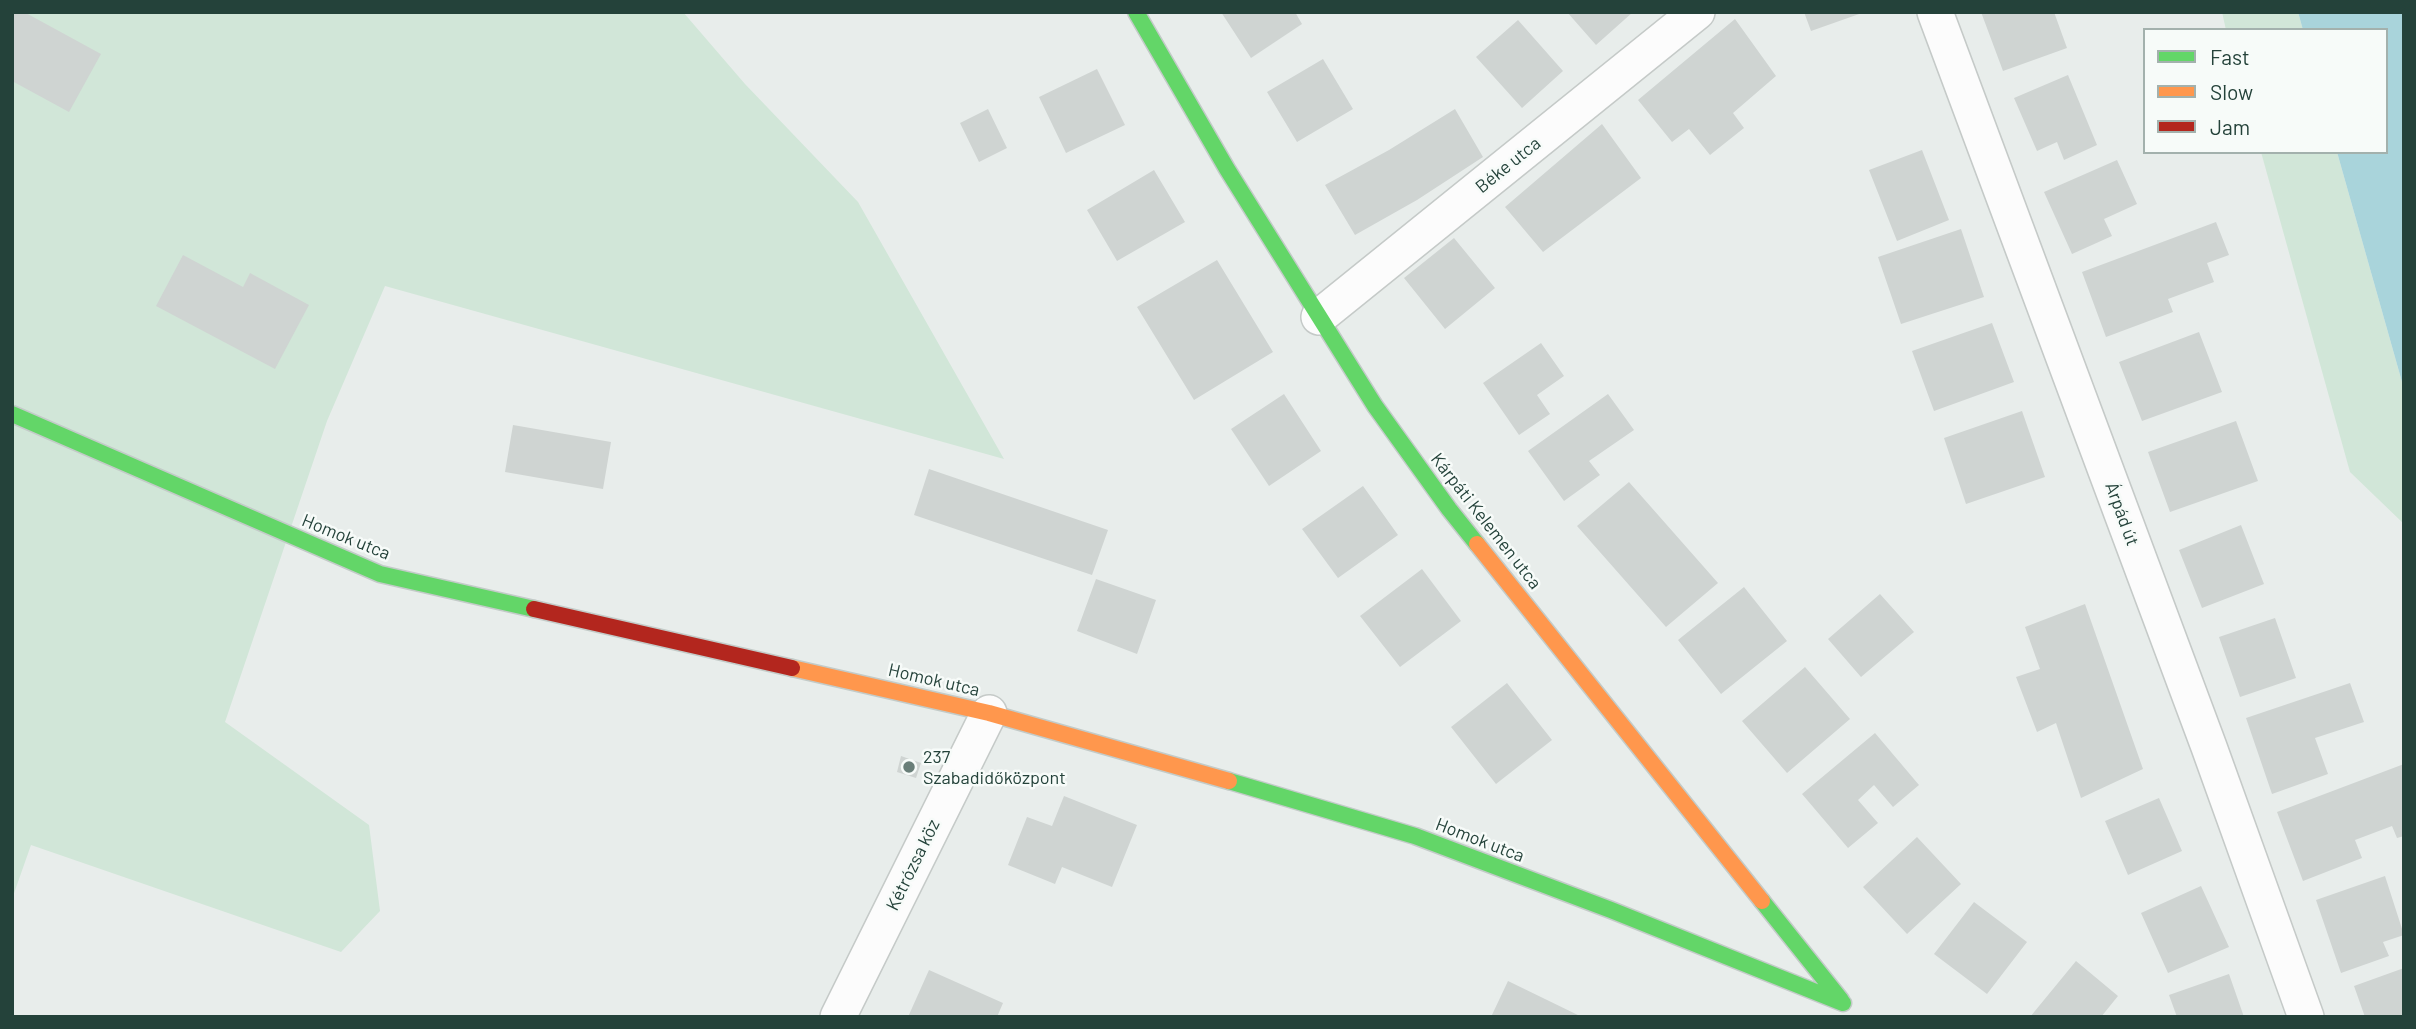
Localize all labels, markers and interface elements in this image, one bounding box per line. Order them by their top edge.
legend [2143,28,2388,154]
text: Fast [2210,44,2250,69]
text: Slow [2210,79,2253,104]
text: Jam [2210,114,2250,139]
street label: Béke utca [1471,132,1545,198]
street label: Kárpáti Kelemen utca [1426,449,1546,593]
street label: Árpád út [2101,479,2143,549]
street label: Homok utca [299,510,393,564]
street label: Homok utca [886,659,982,701]
place label: 237 Szabadidőközpont [923,746,1066,788]
marker: 237 Szabadidőközpont [901,759,917,775]
street label: Homok utca [1433,813,1527,867]
street label: Kétrózsa köz [882,816,944,914]

